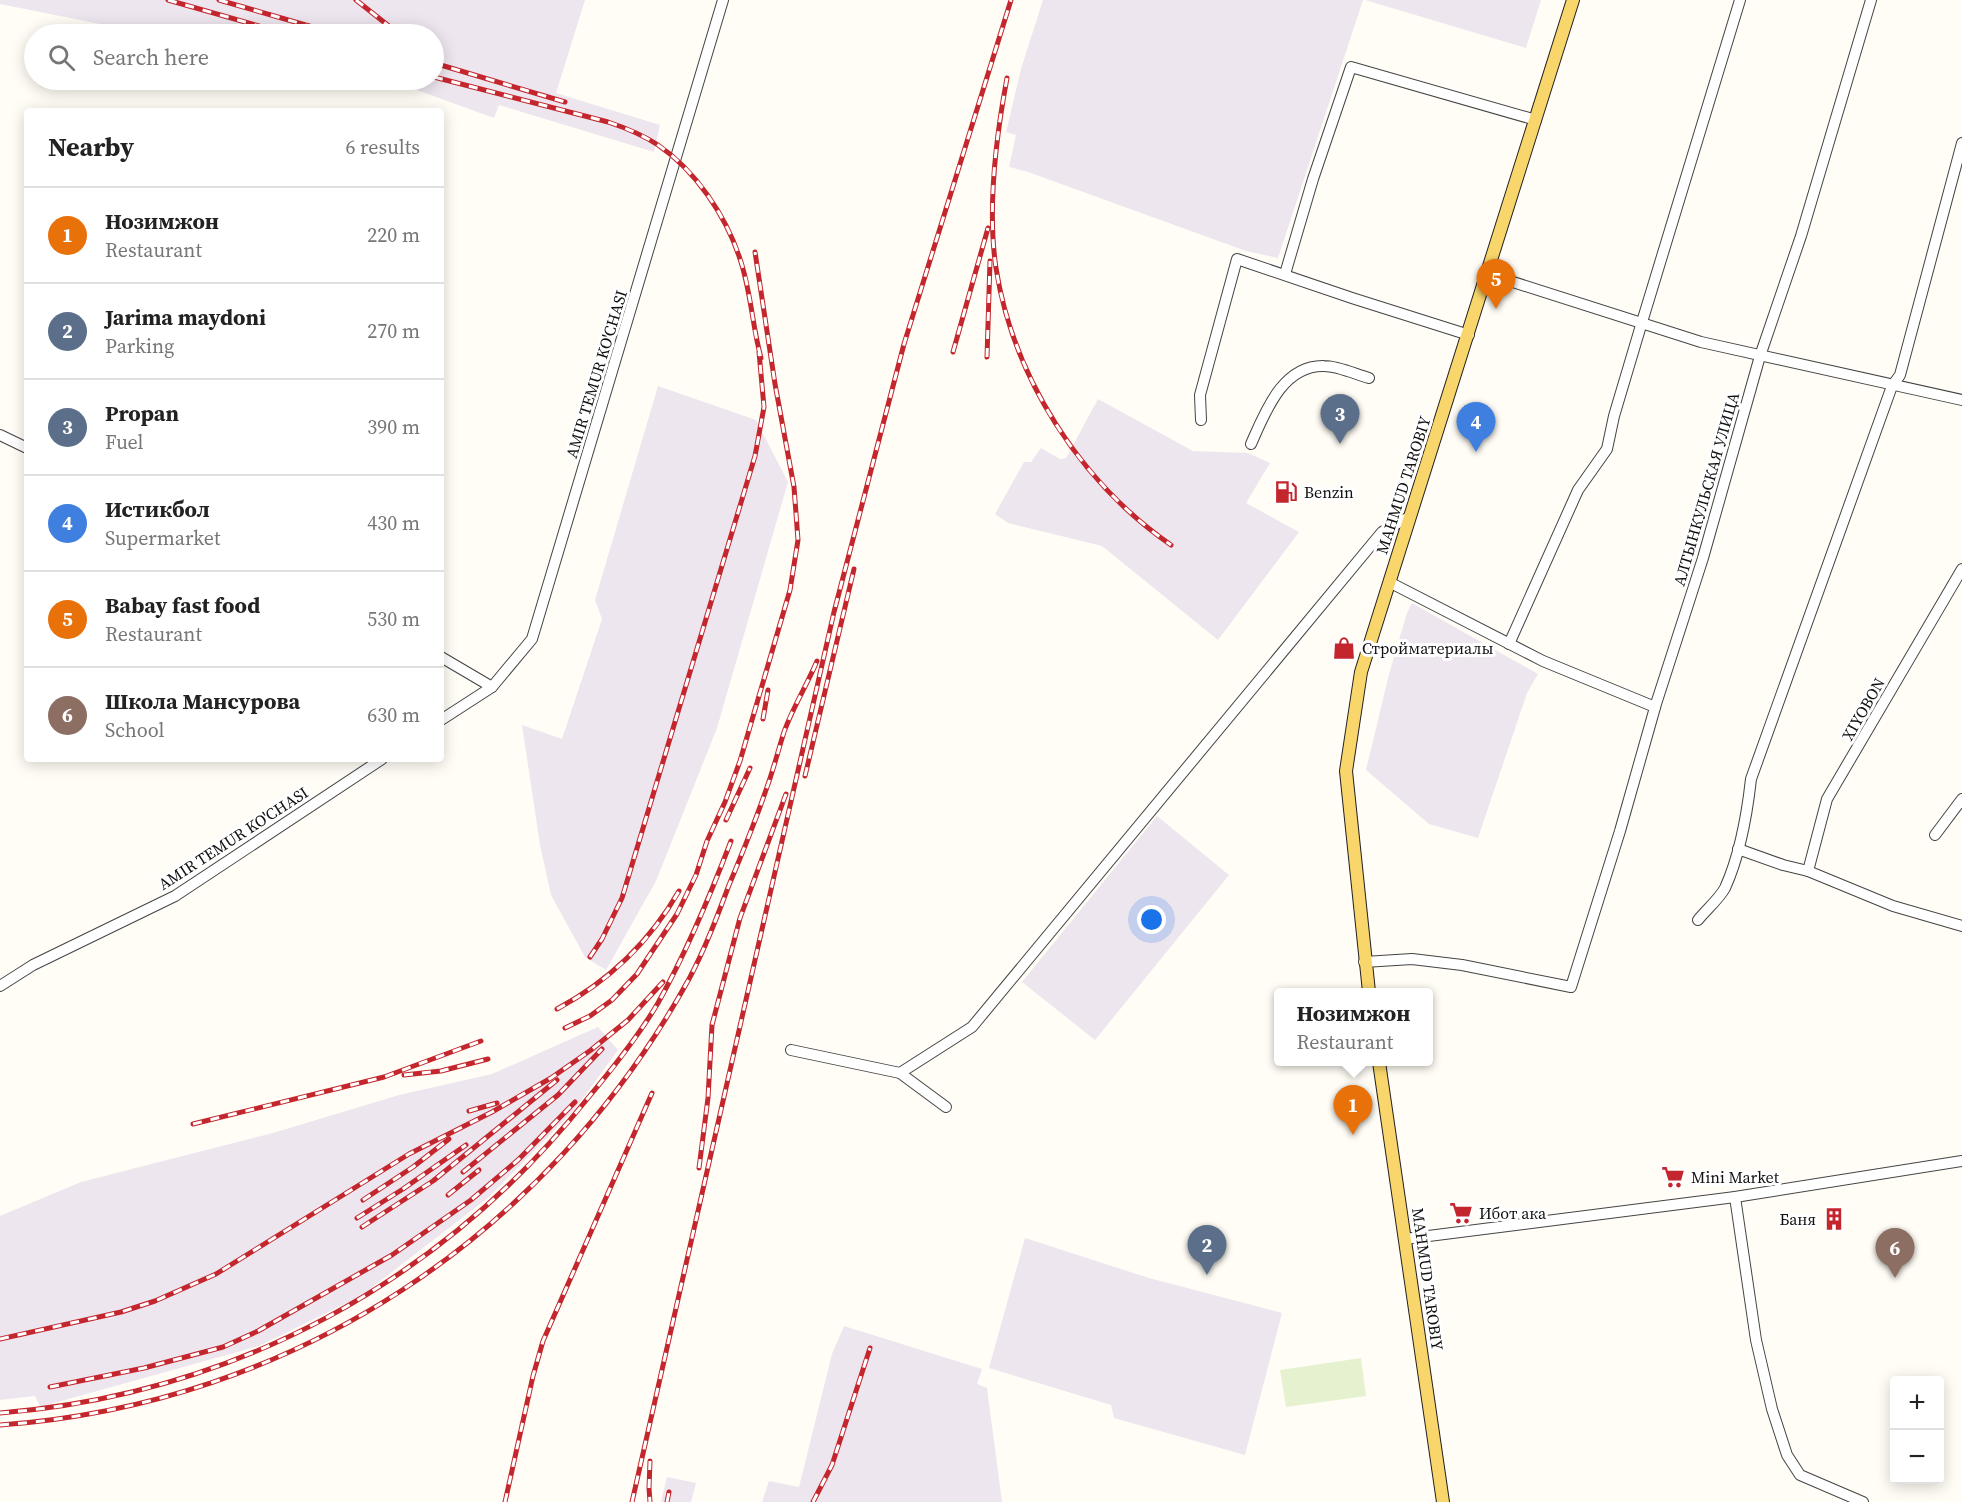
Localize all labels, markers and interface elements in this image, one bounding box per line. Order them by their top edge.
search box [24,24,444,90]
icon: search [45,41,78,74]
text: Search here [93,42,209,72]
text: Nearby [48,129,134,165]
text: 6 results [345,133,420,161]
text: Нозимжон [105,206,219,236]
text: 1 [62,221,73,249]
text: 220 m [367,221,420,249]
text: Restaurant [105,236,202,264]
pin: 5 [1476,260,1516,309]
street label: AMIR TEMUR KO'CHASI [560,287,632,461]
text: Jarima maydoni [105,302,266,332]
text: 2 [62,317,73,345]
text: 270 m [367,317,420,345]
text: Parking [105,332,174,360]
street label: АЛТЫНКУЛЬСКАЯ УЛИЦА [1668,389,1744,588]
pin: 3 [1320,394,1360,444]
text: Propan [105,398,179,428]
pin: 4 [1456,402,1496,452]
text: 3 [62,413,73,441]
text: 390 m [367,413,420,441]
street label: MAHMUD TAROBIY [1370,413,1436,557]
text: Fuel [105,428,144,456]
fuel station icon: Benzin [1273,479,1299,505]
place label: Benzin [1304,481,1354,503]
text: Истикбол [105,494,210,524]
text: 4 [62,509,73,537]
text: 430 m [367,509,420,537]
text: Supermarket [105,524,220,552]
text: Babay fast food [105,590,260,620]
text: 5 [62,605,73,633]
text: 530 m [367,605,420,633]
text: Restaurant [105,620,202,648]
shop icon: Стройматериалы [1331,635,1357,661]
place label: Стройматериалы [1362,637,1494,659]
street label: XIYOBON [1836,673,1890,744]
text: Школа Мансурова [105,686,300,716]
text: 6 [62,701,73,729]
text: 630 m [367,701,420,729]
text: School [105,716,165,744]
street label: AMIR TEMUR KO'CHASI [154,781,312,895]
your location [1137,905,1166,934]
popup [1274,988,1433,1066]
text: Нозимжон [1296,998,1411,1028]
text: Restaurant [1296,1028,1393,1056]
pin: 1 [1334,1086,1372,1135]
supermarket icon: Mini Market [1660,1164,1686,1190]
place label: Mini Market [1691,1166,1780,1188]
supermarket icon: Ибот ака [1448,1200,1474,1226]
place label: Ибот ака [1479,1202,1547,1224]
street label: MAHMUD TAROBIY [1407,1206,1449,1352]
building icon: Баня [1821,1206,1847,1232]
place label: Баня [1779,1208,1816,1230]
pin: 2 [1188,1226,1226,1275]
pin: 6 [1876,1228,1914,1278]
map controls [1890,1376,1944,1484]
button: + [1890,1376,1944,1430]
button: − [1890,1430,1944,1484]

